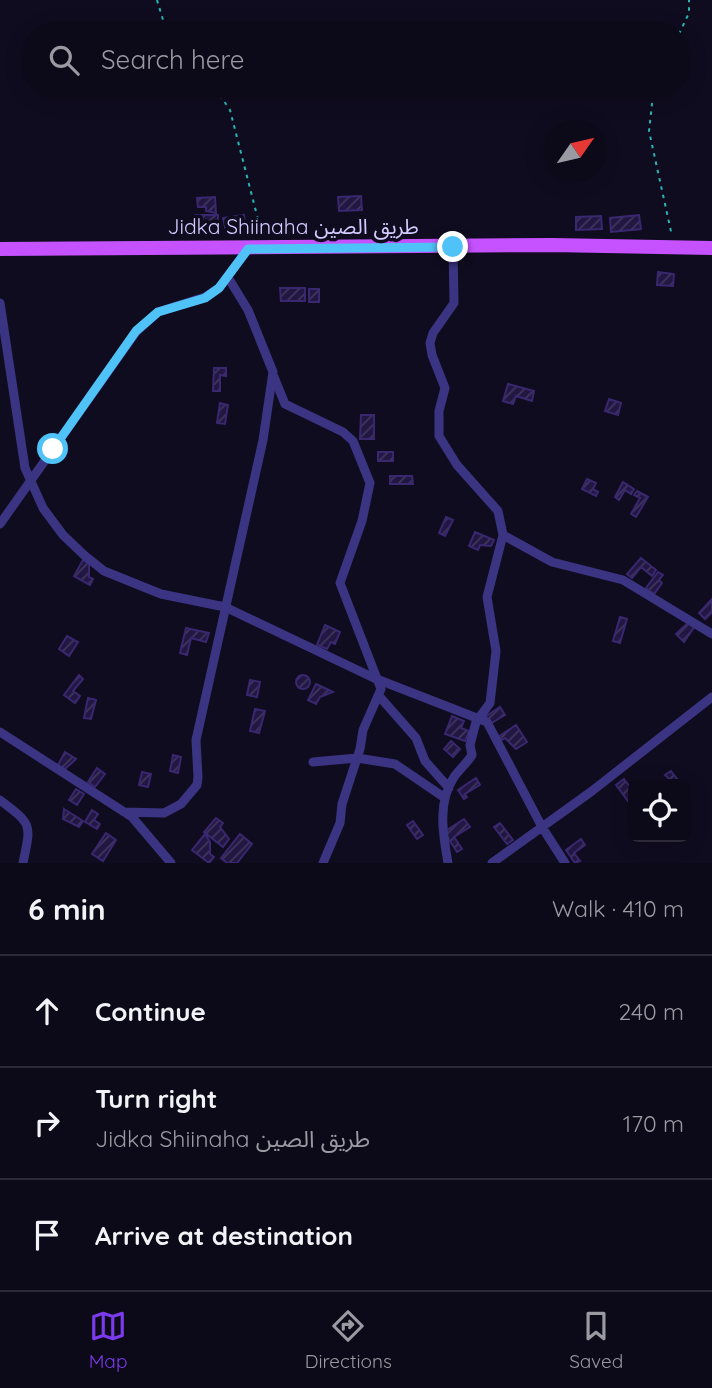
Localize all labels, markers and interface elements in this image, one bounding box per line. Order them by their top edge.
search box [21,21,691,98]
icon: search [45,41,83,79]
text: Search here [101,43,245,76]
north arrow [544,119,607,182]
street label: Jidka Shiinaha طريق الصين [167,213,419,240]
route end [437,231,468,262]
route start [37,433,68,464]
map controls [628,779,691,842]
button: locate [628,779,691,842]
text: 6 min [28,890,106,928]
text: Walk · 410 m [552,894,684,923]
icon: ahead [28,992,66,1030]
text: Continue [95,995,206,1028]
text: 240 m [619,997,684,1026]
text: Turn right [95,1082,217,1115]
icon: right [28,1104,66,1142]
text: 170 m [623,1109,684,1138]
text: Jidka Shiinaha طريق الصين [95,1124,370,1153]
icon: arrive [28,1216,66,1254]
text: Arrive at destination [95,1219,353,1252]
tab: Map [89,1307,127,1373]
tab: Directions [305,1307,392,1373]
tab: Saved [569,1307,623,1373]

